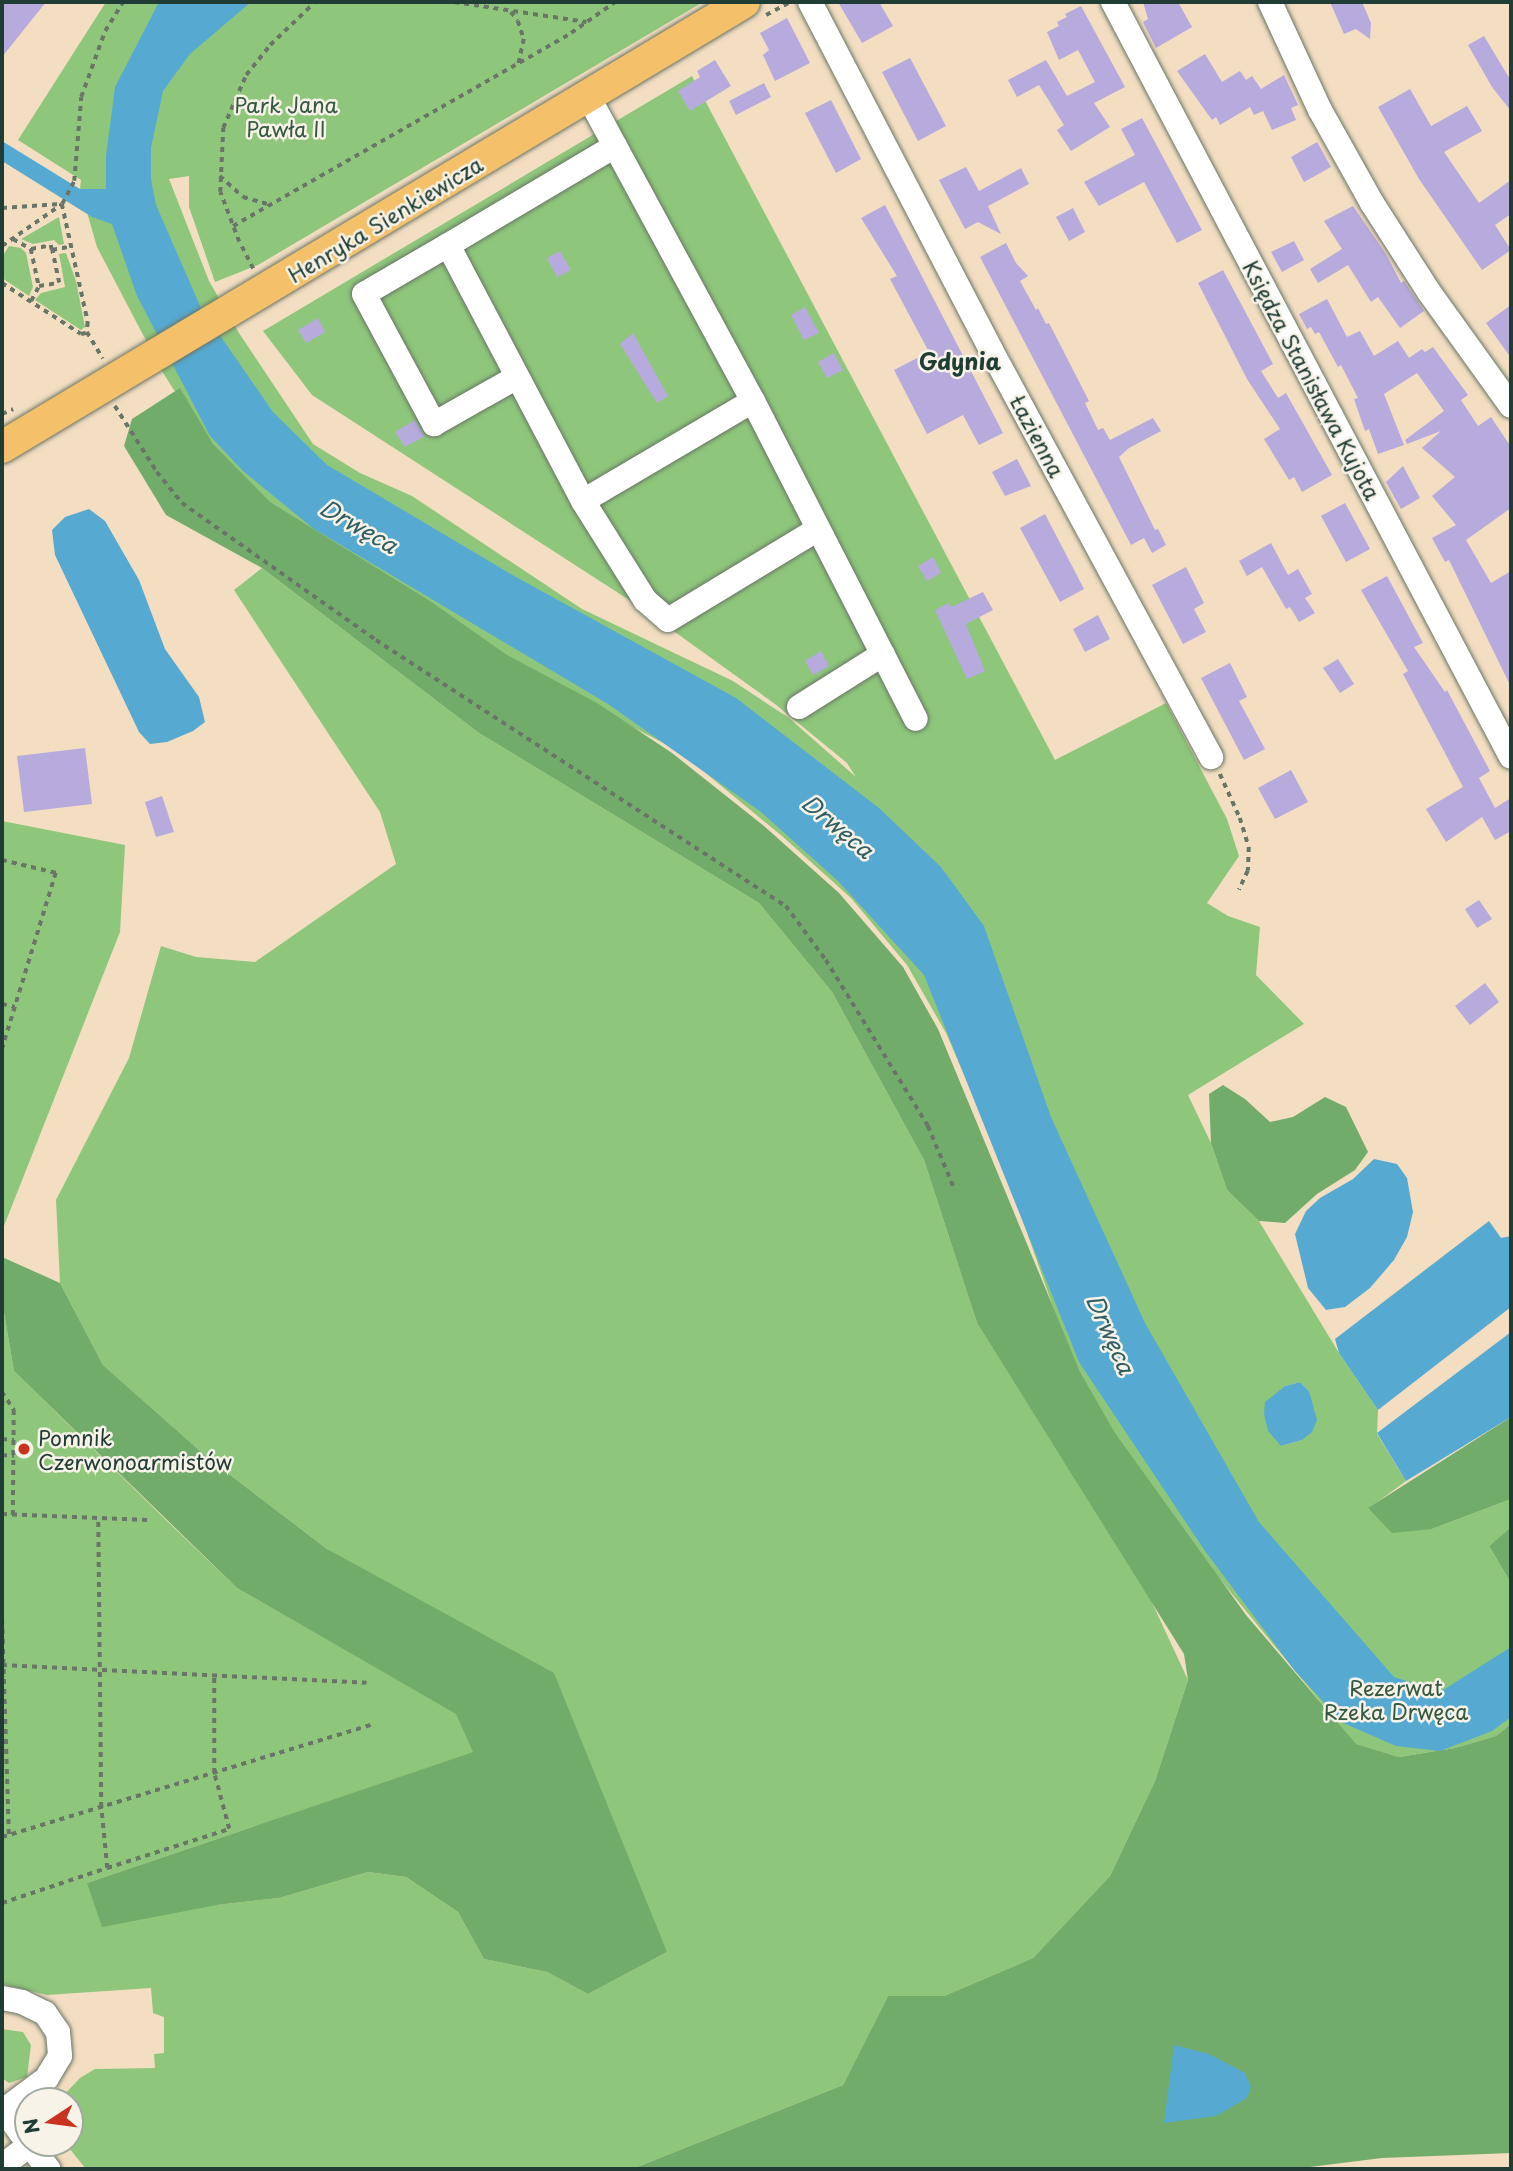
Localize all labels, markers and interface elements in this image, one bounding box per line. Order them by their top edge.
park label: Park Jana Pawła II [234,91,338,141]
street label: Henryka Sienkiewicza [283,151,487,287]
street label: Księdza Stanisława Kujota [1238,256,1386,504]
district label: Gdynia [919,347,1001,375]
street label: Łazienna [1006,391,1070,481]
water label: Drwęca [315,493,403,559]
water label: Drwęca [797,788,879,864]
water label: Drwęca [1081,1290,1141,1378]
place label: Pomnik Czerwonoarmistów [38,1424,232,1474]
marker: Pomnik Czerwonoarmistów [16,1441,32,1457]
park label: Rezerwat Rzeka Drwęca [1324,1674,1468,1724]
north arrow [14,2087,84,2157]
text: N [15,2116,46,2137]

